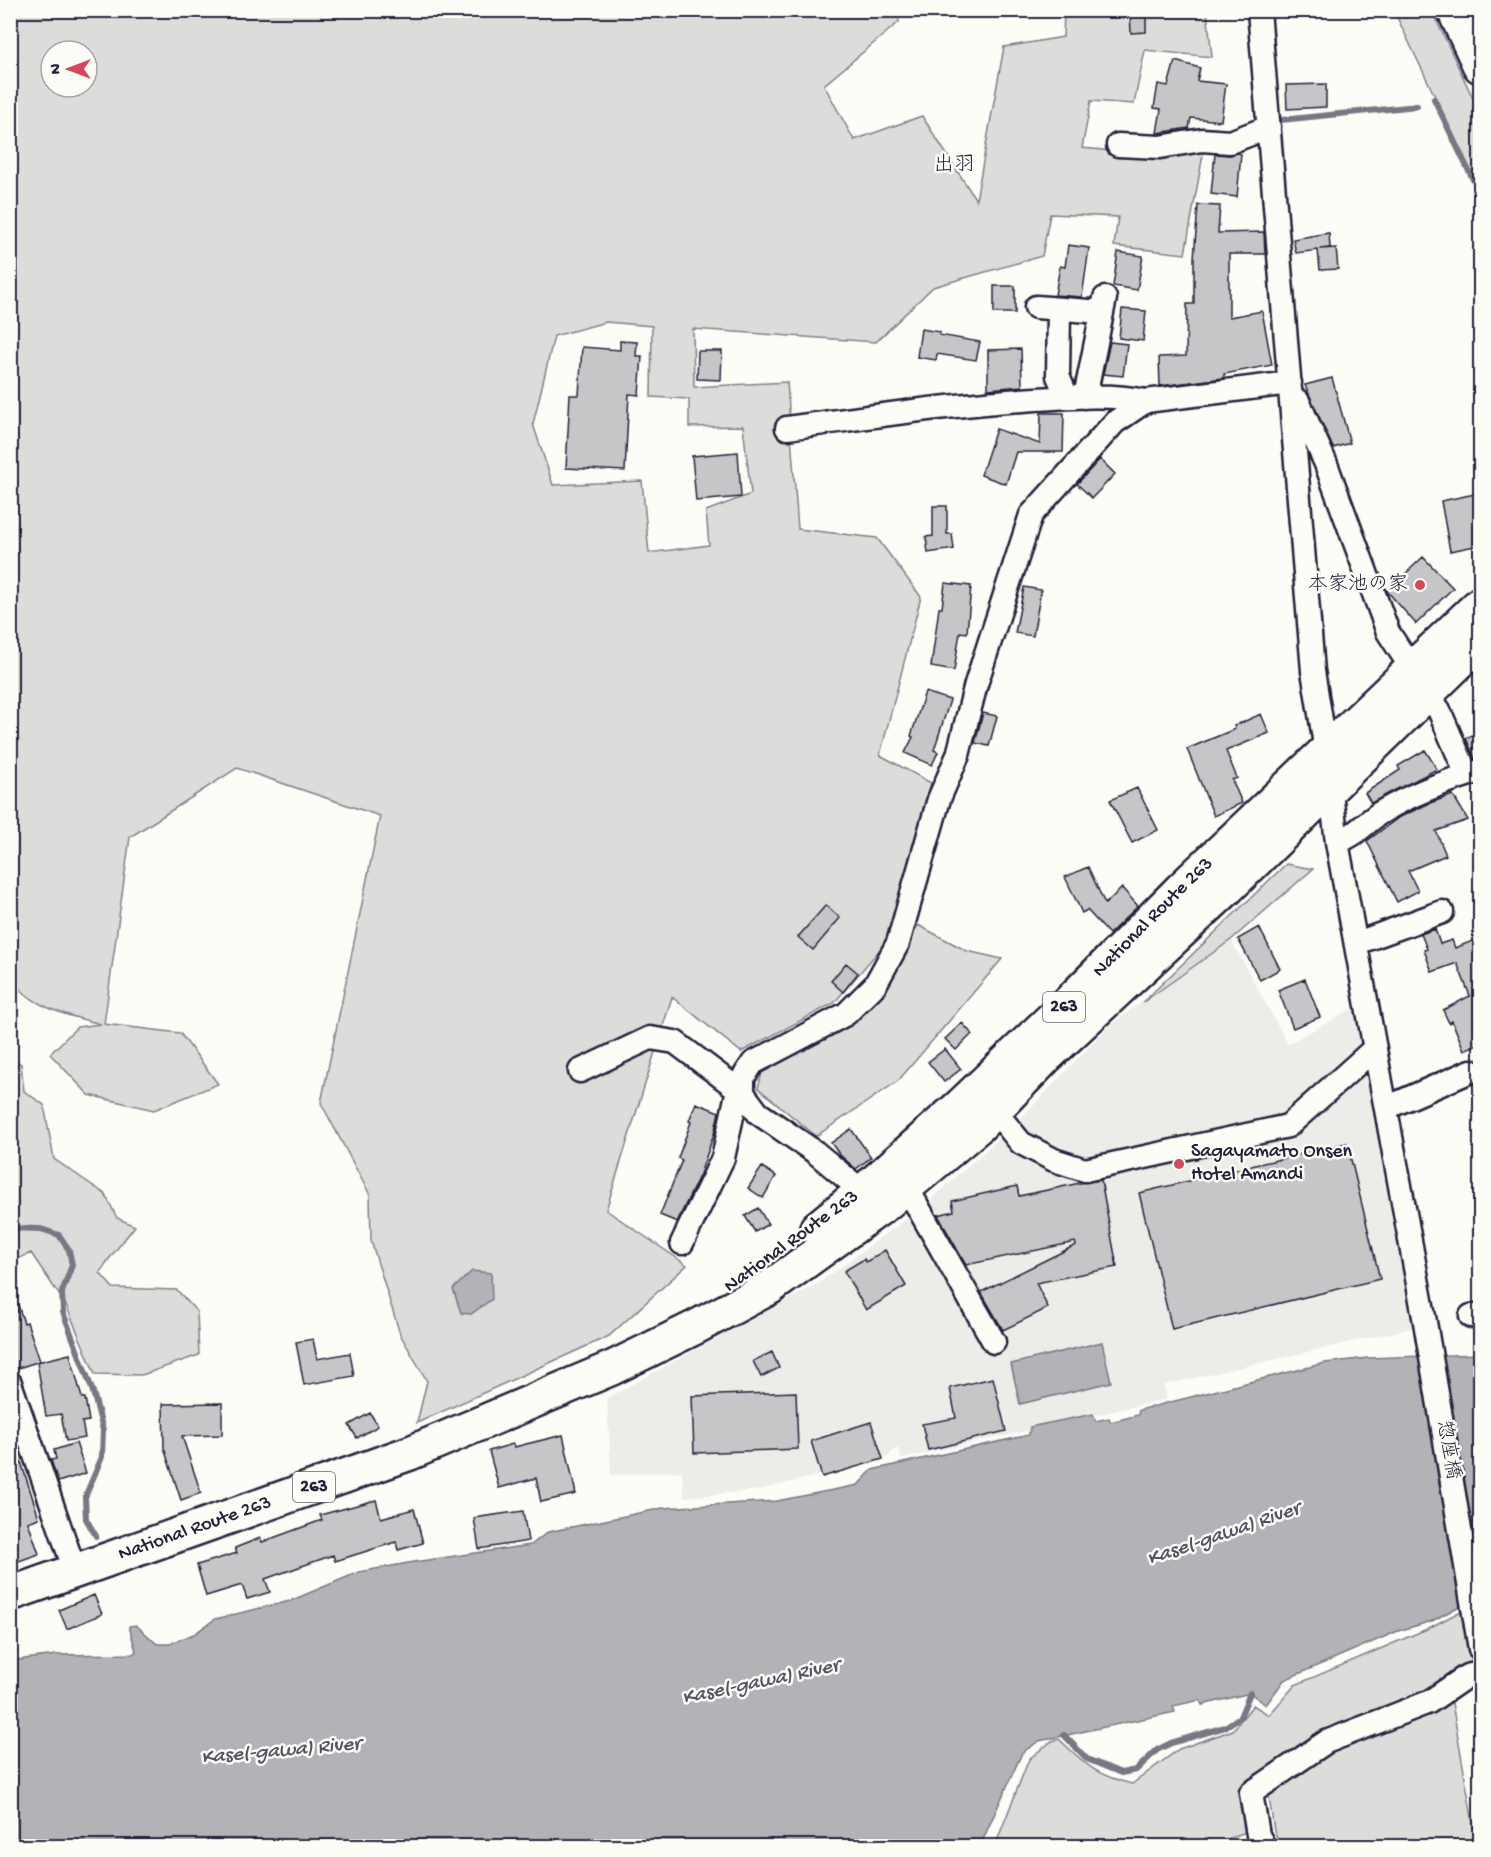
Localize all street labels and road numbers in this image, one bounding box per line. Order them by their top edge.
street label: National Route 263 [1088,853,1218,982]
road number: 263 [1043,992,1085,1022]
street label: National Route 263 [720,1186,864,1298]
street label: 惣座橋 [1430,1418,1466,1482]
road number: 263 [293,1472,335,1502]
street label: National Route 263 [115,1491,274,1566]

